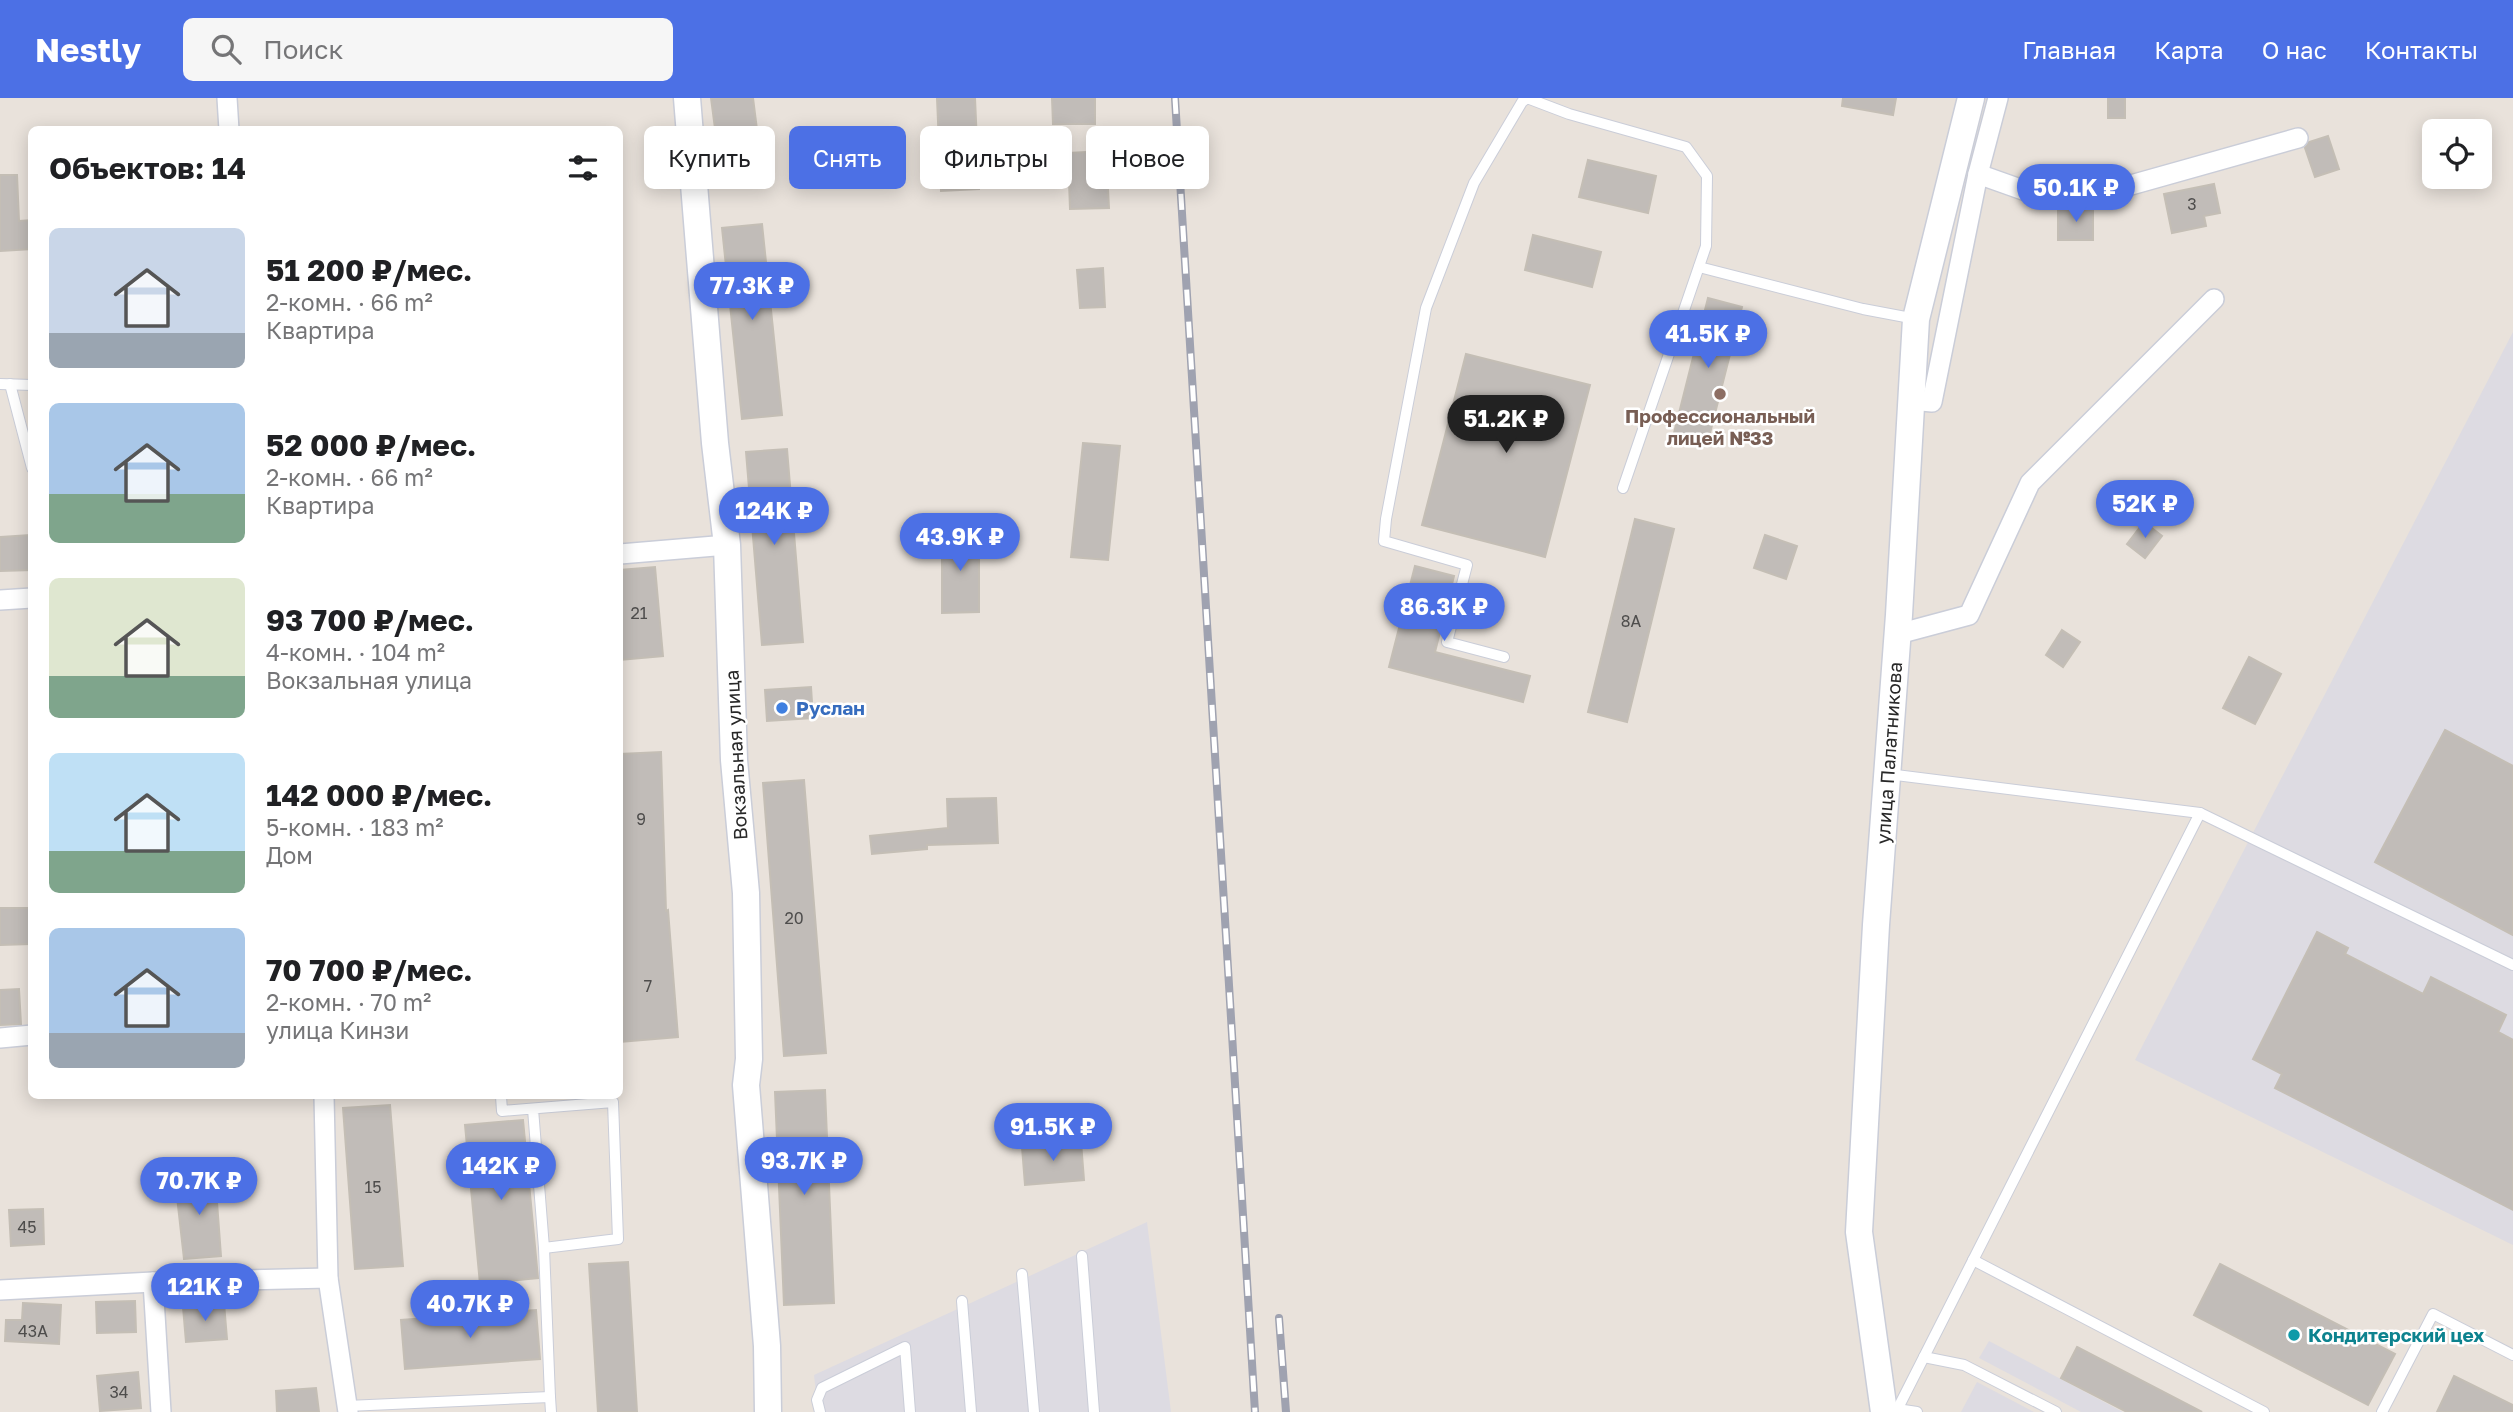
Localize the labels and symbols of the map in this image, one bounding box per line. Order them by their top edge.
pin: 50.1K ₽ [2011,164,2141,224]
house number: 3 [2187,194,2197,214]
pin: 77.3K ₽ [687,262,817,322]
pin: 41.5K ₽ [1643,310,1773,370]
marker: Профессиональный лицей №33 [1712,386,1728,402]
pin: 51.2K ₽ [1441,396,1571,455]
place label: Профессиональный лицей №33 [1625,404,1815,449]
pin: 52K ₽ [2096,480,2194,540]
pin: 124K ₽ [717,488,831,547]
pin: 43.9K ₽ [895,514,1025,573]
pin: 86.3K ₽ [1379,584,1509,643]
house number: 21 [630,603,648,623]
house number: 8А [1621,611,1642,631]
street label: улица Палатникова [1871,661,1906,845]
street label: Вокзальная улица [720,669,751,841]
place label: Руслан [796,696,865,719]
marker: Руслан [774,700,790,716]
house number: 9 [636,809,646,829]
house number: 20 [784,908,804,928]
house number: 7 [644,976,652,996]
pin: 91.5K ₽ [988,1104,1118,1163]
pin: 93.7K ₽ [739,1138,869,1197]
pin: 142K ₽ [444,1142,558,1202]
pin: 70.7K ₽ [134,1158,264,1217]
house number: 15 [364,1177,382,1197]
house number: 45 [17,1217,37,1237]
pin: 121K ₽ [148,1264,262,1323]
pin: 40.7K ₽ [405,1280,535,1340]
house number: 43А [18,1321,48,1341]
place label: Кондитерский цех [2308,1323,2484,1346]
marker: Кондитерский цех [2286,1327,2302,1343]
house number: 34 [109,1382,129,1402]

